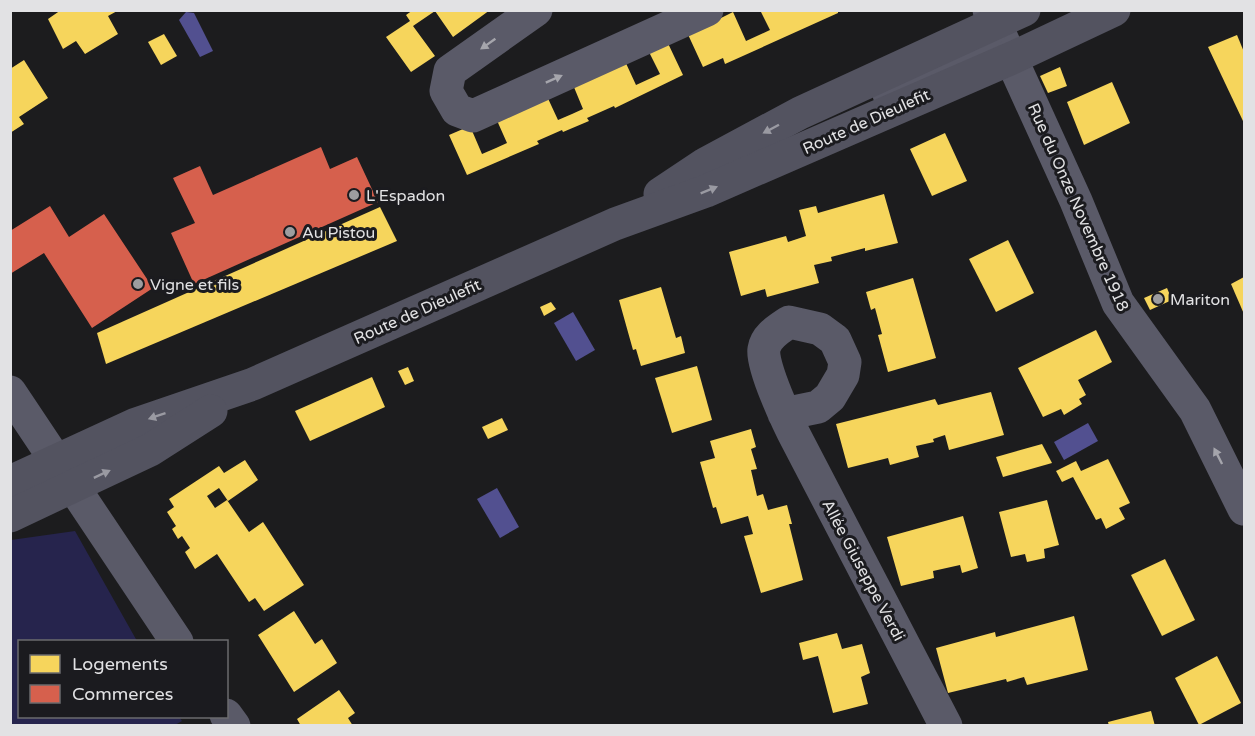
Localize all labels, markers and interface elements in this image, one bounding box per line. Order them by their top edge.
one-way arrow [481,38,497,50]
one-way arrow [545,75,562,84]
street label: Route de Dieulefit [800,85,933,159]
street label: Rue du Onze Novembre 1918 [1023,100,1133,315]
one-way arrow [762,124,779,134]
one-way arrow [701,184,719,194]
place label: L'Espadon [366,186,445,206]
marker: L'Espadon [347,188,361,202]
place label: Au Pistou [302,223,375,243]
marker: Au Pistou [283,225,297,239]
place label: Vigne et fils [150,275,239,295]
street label: Route de Dieulefit [351,275,484,349]
marker: Vigne et fils [131,277,145,291]
place label: Mariton [1170,290,1230,310]
marker: Mariton [1151,292,1165,306]
one-way arrow [148,412,166,422]
one-way arrow [1213,448,1223,465]
one-way arrow [93,469,110,478]
street label: Allée Giuseppe Verdi [817,496,909,645]
legend [18,640,228,718]
text: Logements [72,653,168,675]
text: Commerces [72,683,173,705]

